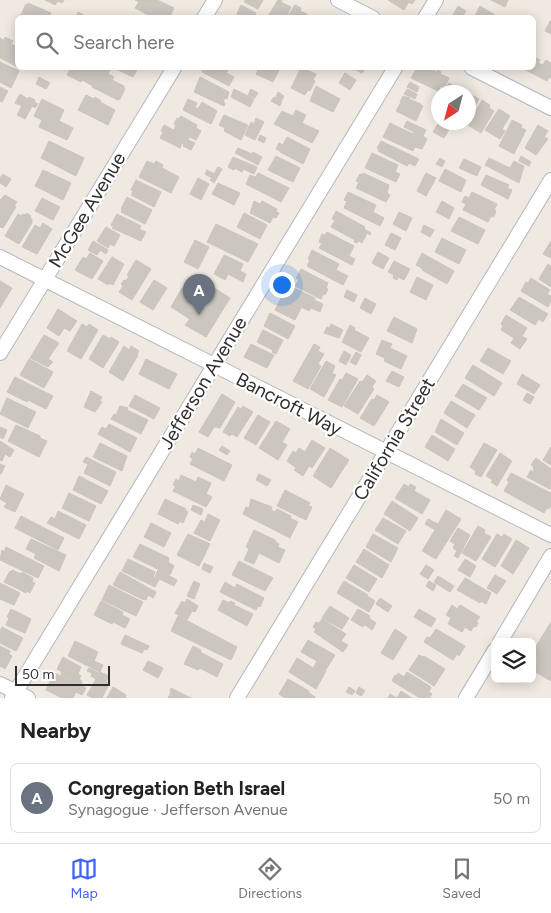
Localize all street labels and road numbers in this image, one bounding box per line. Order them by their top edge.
street label: McGee Avenue [44,148,130,272]
street label: Jefferson Avenue [154,313,252,453]
street label: Bancroft Way [232,368,346,440]
street label: California Street [348,374,440,504]

